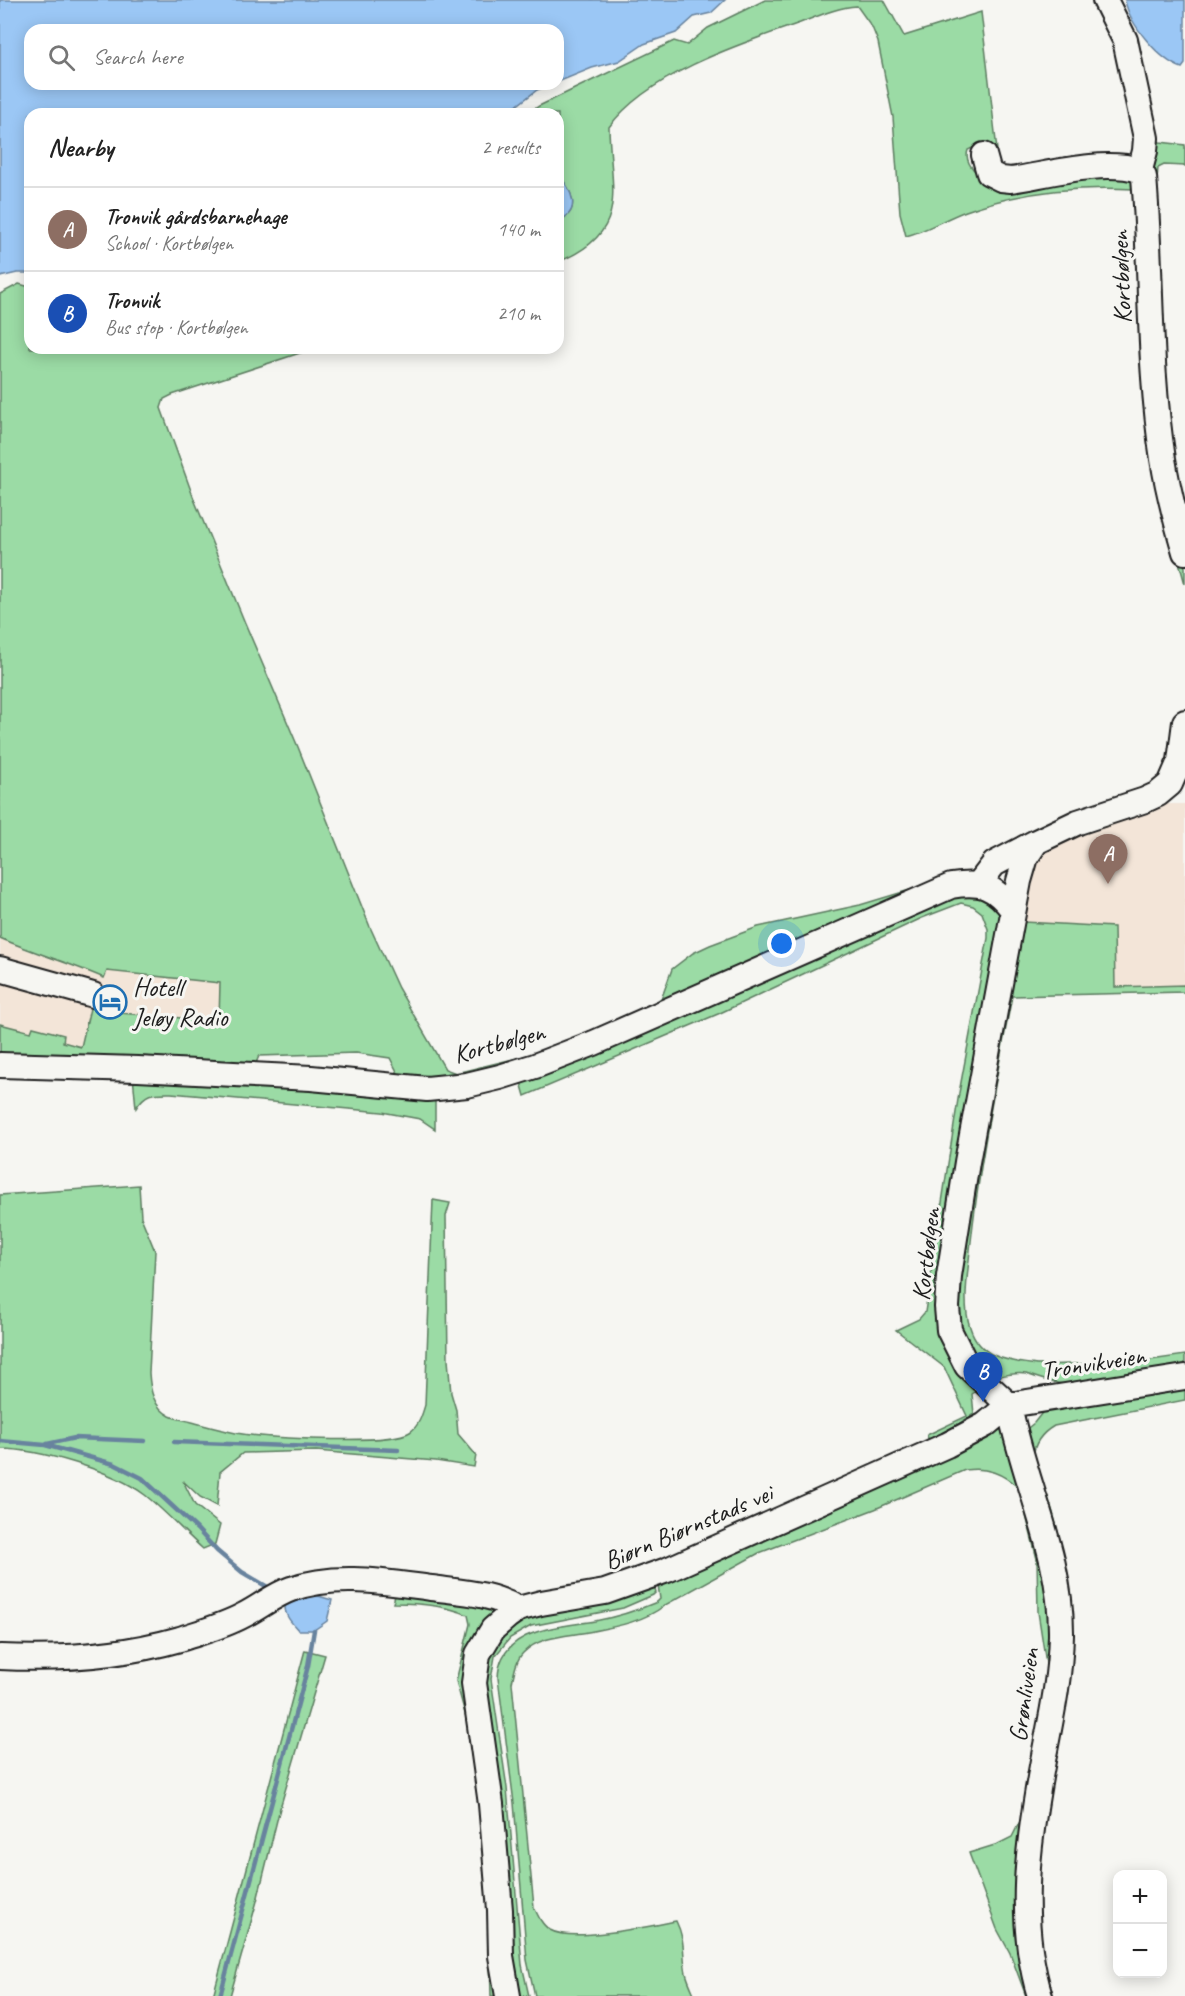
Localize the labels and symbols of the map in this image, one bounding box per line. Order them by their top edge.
street label: Kortbølgen [1103,229,1139,324]
pin: A [1088,834,1128,884]
your location [767,929,796,958]
place label: Hotell Jeløy Radio [131,971,229,1034]
hotel icon: Hotell Jeløy Radio [92,984,128,1020]
street label: Kortbølgen [450,1015,549,1071]
street label: Kortbølgen [904,1205,948,1302]
street label: Tronvikveien [1039,1338,1149,1388]
pin: B [964,1352,1002,1402]
street label: Biørn Biørnstads vei [599,1475,780,1577]
street label: Grønliveien [1001,1645,1047,1744]

